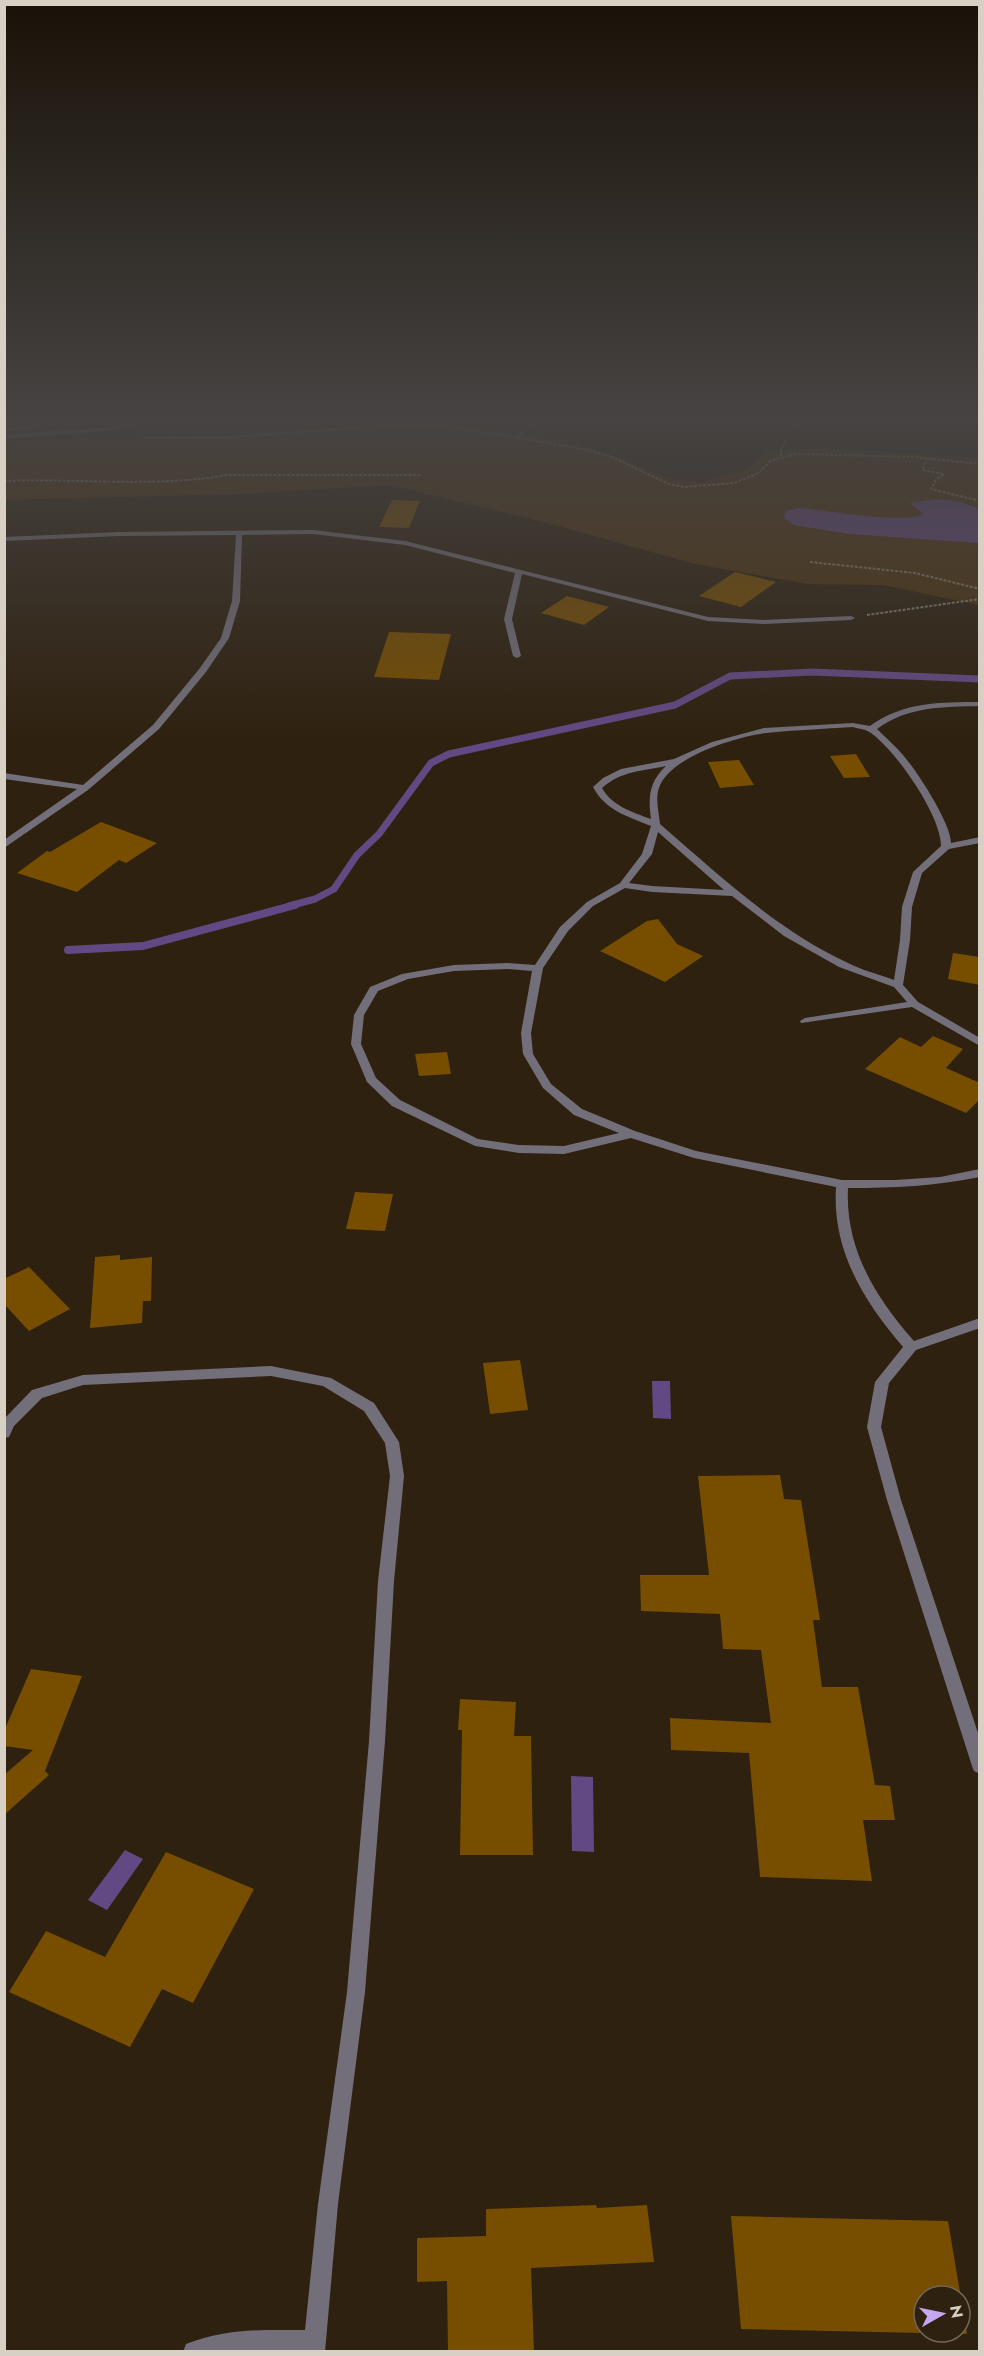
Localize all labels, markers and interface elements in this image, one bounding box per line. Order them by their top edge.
north arrow [912,2284,972,2344]
text: N [944,2304,969,2320]

